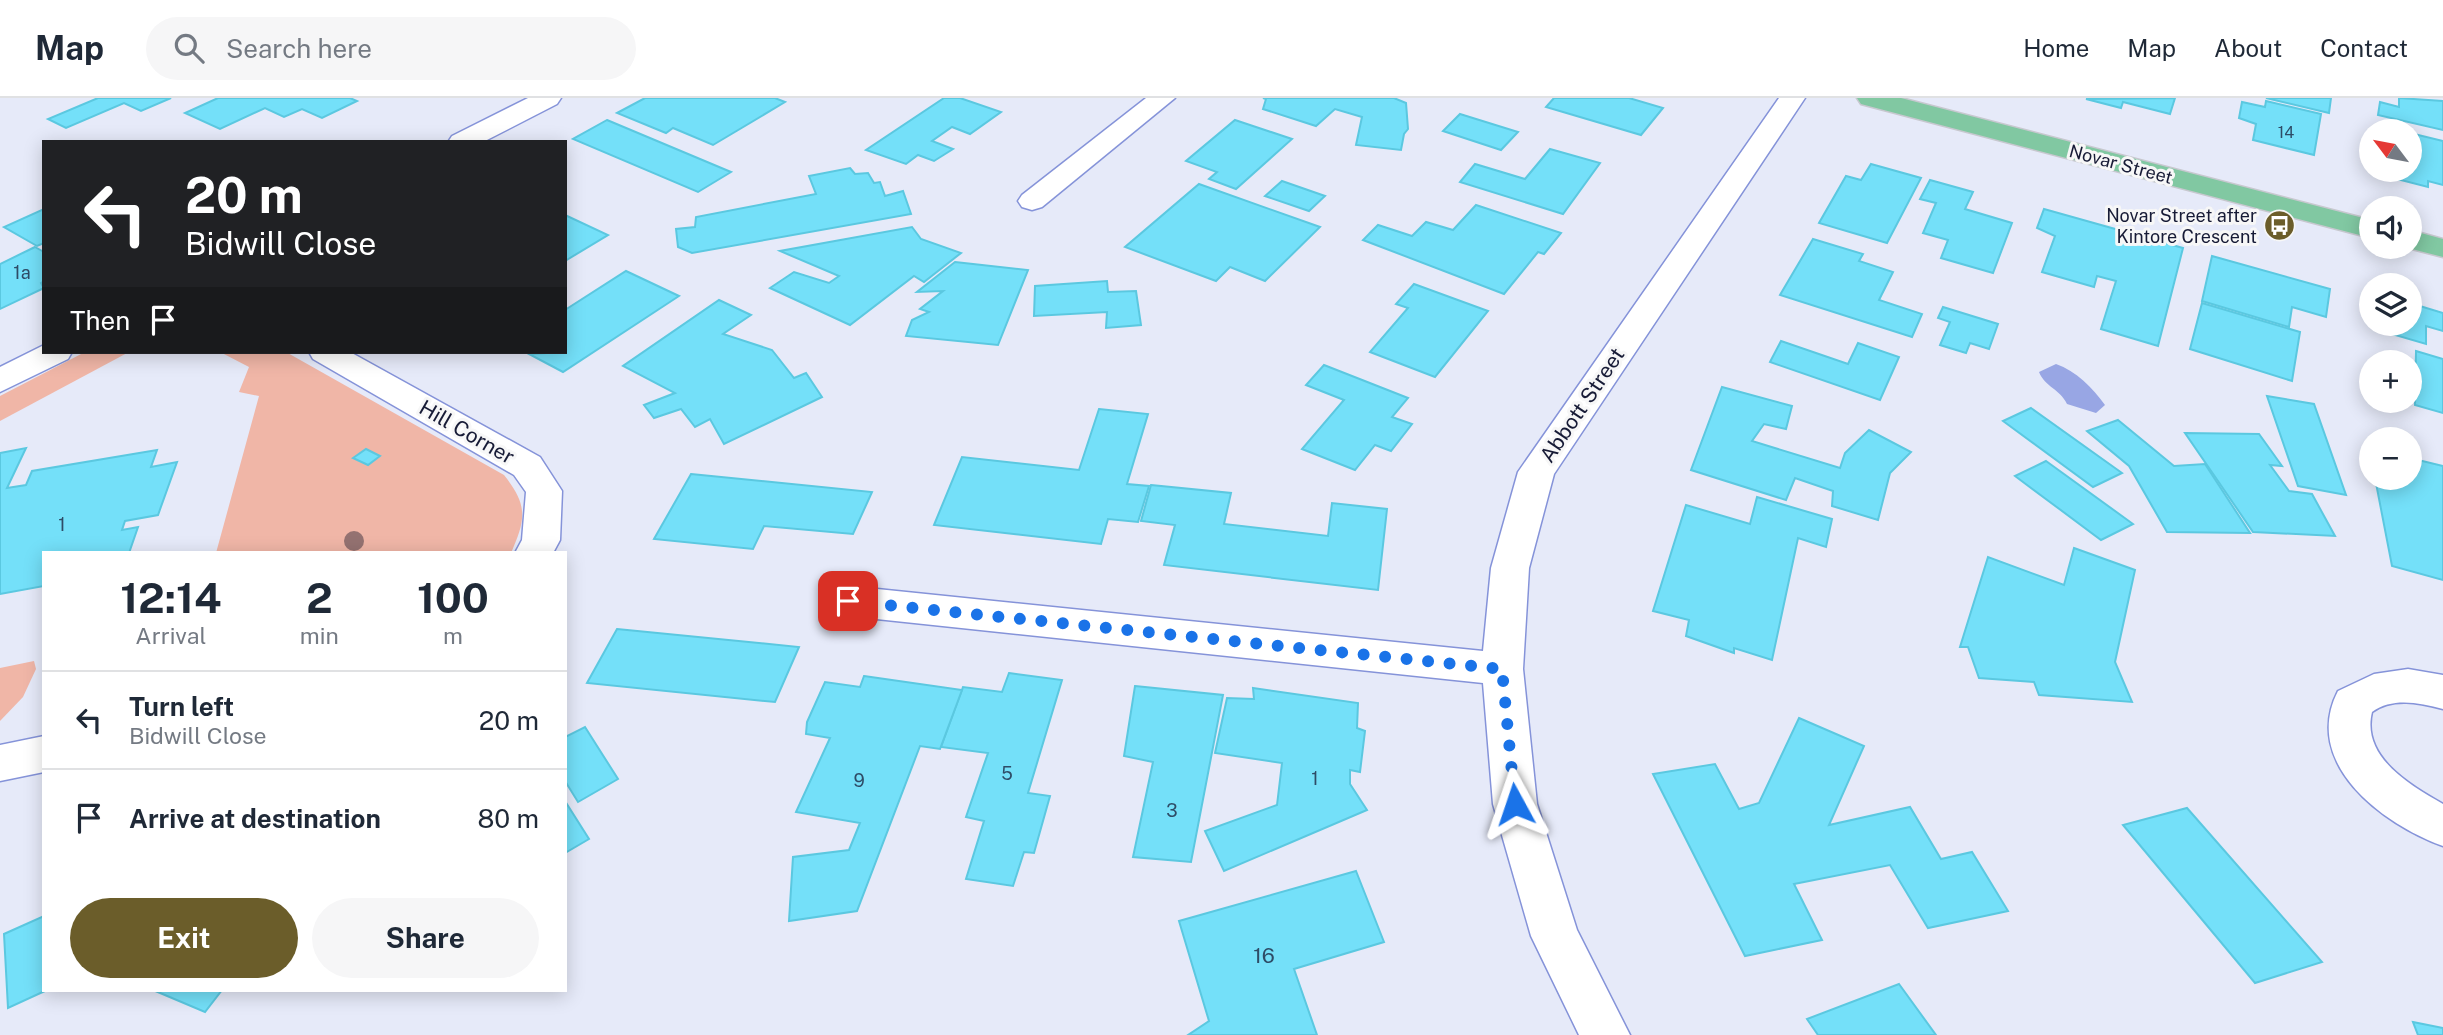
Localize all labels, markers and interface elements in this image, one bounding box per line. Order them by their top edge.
search box [146,17,636,80]
text: Map [35,29,104,67]
icon: search [170,29,208,67]
text: Search here [226,33,372,64]
text: Home [2023,34,2089,62]
text: Map [2127,34,2176,62]
text: About [2214,34,2282,62]
text: Contact [2320,34,2408,62]
north arrow [2359,119,2422,182]
map controls [2359,119,2422,490]
house number: 14 [2278,123,2294,142]
street label: Novar Street [2067,140,2175,188]
text: 20 m [185,166,303,224]
icon: left [70,168,161,259]
button: sound [2359,196,2422,259]
place label: Novar Street after Kintore Crescent [2106,205,2257,247]
bus stop icon: Novar Street after Kintore Crescent [2263,208,2297,242]
text: Bidwill Close [185,225,376,262]
house number: 1a [13,262,31,283]
button: layers [2359,273,2422,336]
icon: arrive [144,301,182,339]
text: Then [70,305,130,336]
street label: Abbott Street [1534,343,1630,467]
button: + [2359,350,2422,413]
street label: Hill Corner [415,395,519,469]
button: − [2359,427,2422,490]
house number: 1 [58,514,66,535]
pin [818,571,878,631]
text: 12:14 [120,573,222,622]
text: 2 [306,573,333,622]
text: 100 [417,573,489,622]
icon: arrive [829,582,867,620]
text: Arrival [135,622,206,649]
text: min [300,622,339,649]
text: m [443,622,463,649]
text: Turn left [129,691,234,722]
icon: left [70,701,108,739]
text: 20 m [479,705,539,736]
text: Bidwill Close [129,722,267,749]
house number: 5 [1001,763,1013,784]
position arrow [1478,767,1552,841]
house number: 1 [1311,768,1319,789]
house number: 9 [853,770,865,791]
icon: arrive [70,799,108,837]
house number: 3 [1166,800,1178,821]
text: Arrive at destination [129,803,381,834]
text: 80 m [478,803,539,834]
button: Exit [70,898,298,978]
button: Share [312,898,539,978]
house number: 16 [1253,943,1275,968]

